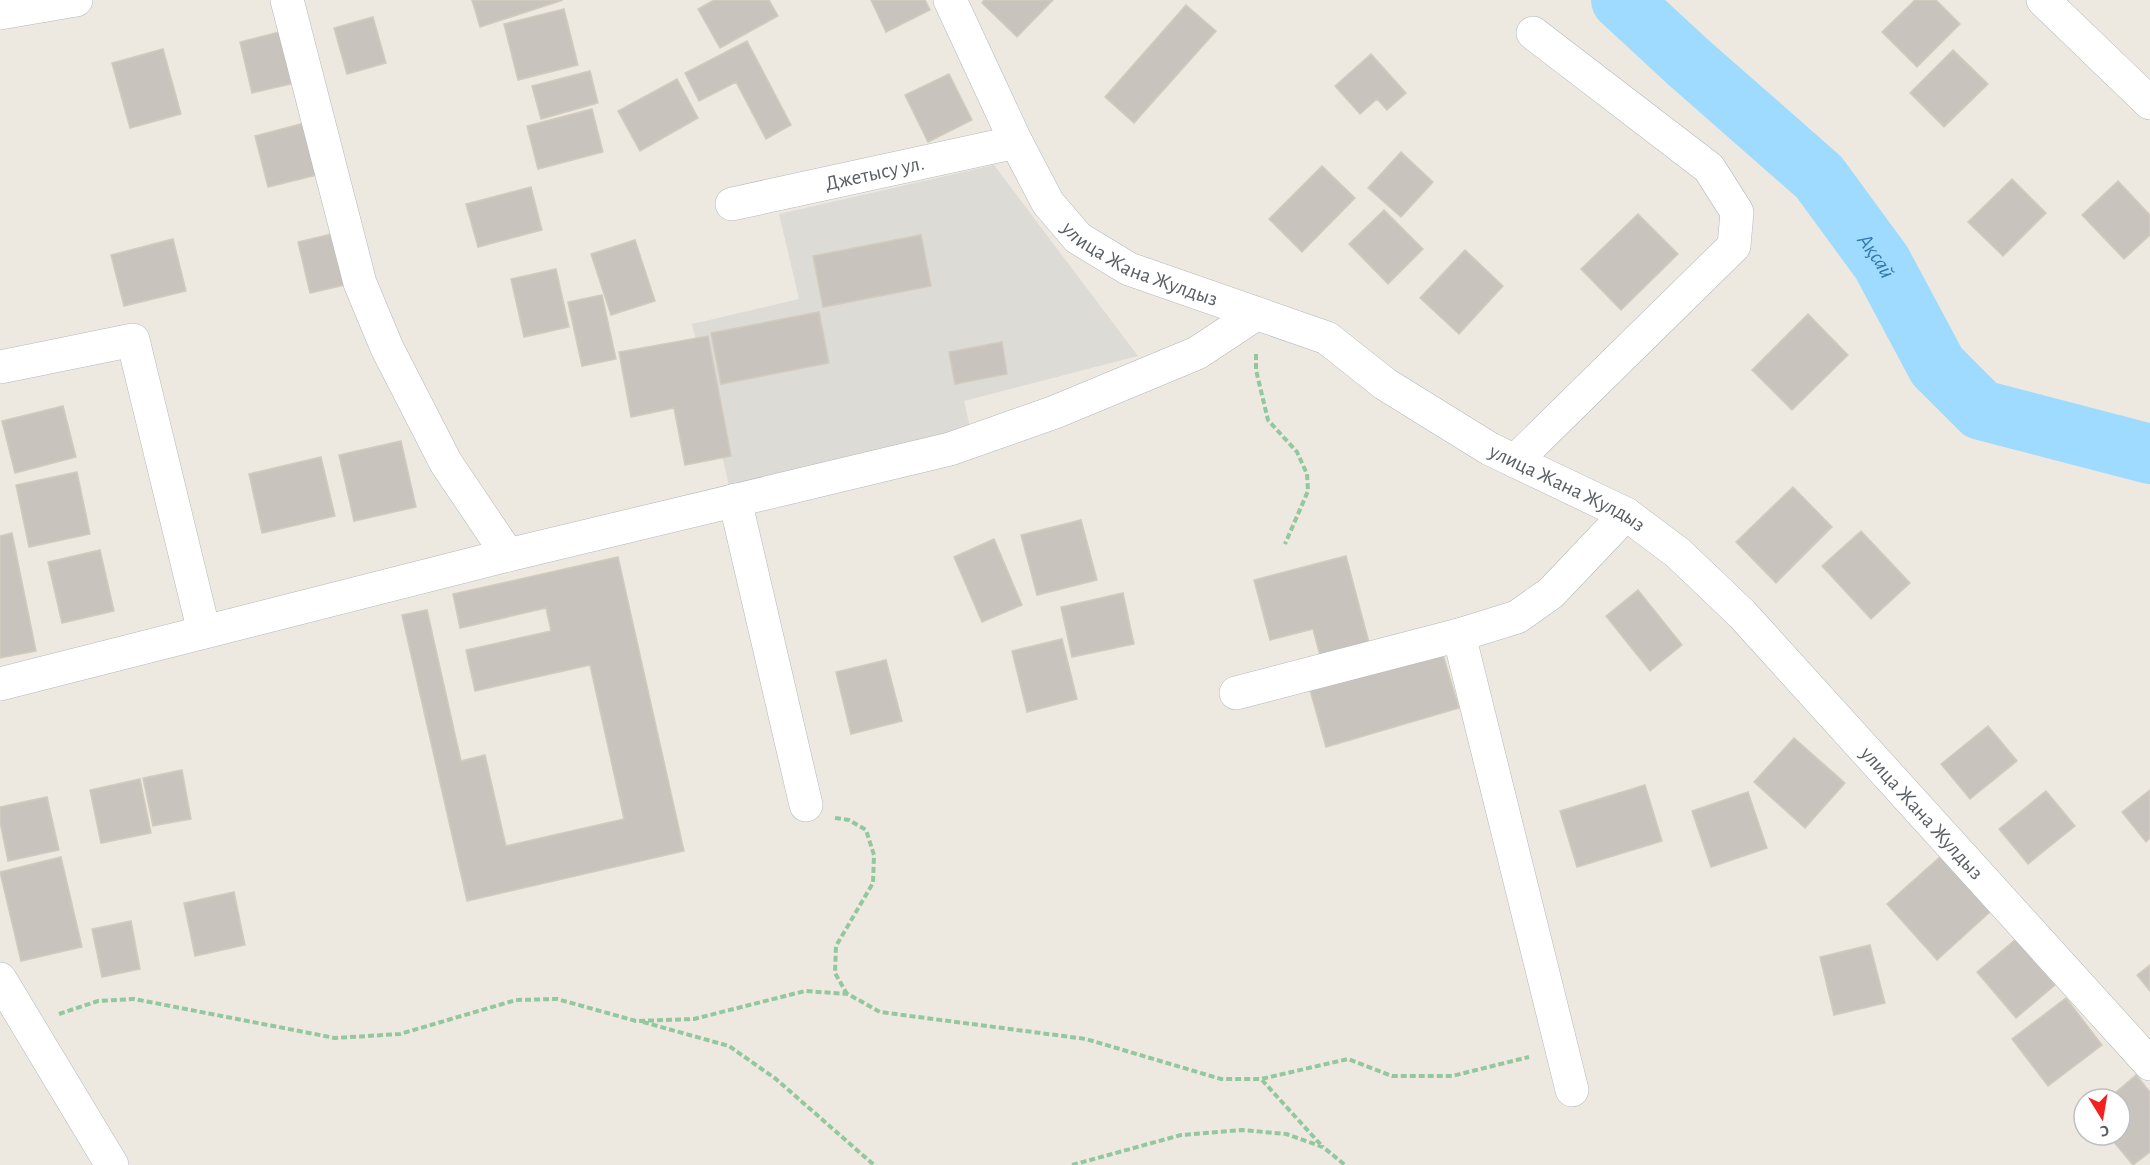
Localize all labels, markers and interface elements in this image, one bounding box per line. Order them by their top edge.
street label: Джетысу ул. [823,152,926,194]
street label: улица Жана Жулдыз [1058,217,1221,310]
water label: Ақсай [1853,228,1899,282]
street label: улица Жана Жулдыз [1485,439,1649,535]
street label: улица Жана Жулдыз [1856,742,1988,883]
north arrow [2072,1087,2132,1147]
text: С [2099,1122,2111,1139]

